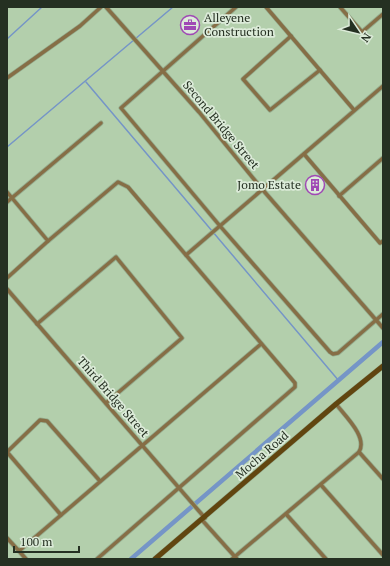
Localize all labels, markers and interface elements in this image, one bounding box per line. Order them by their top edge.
place label: Alleyene Construction [204,10,274,39]
north arrow [338,12,378,52]
office icon: Alleyene Construction [179,14,201,36]
text: N [358,30,374,46]
street label: Second Bridge Street [180,77,263,172]
building icon: Jomo Estate [304,174,326,196]
place label: Jomo Estate [237,177,301,192]
street label: Third Bridge Street [74,353,153,440]
street label: Mocha Road [232,427,292,482]
scale bar [14,528,79,554]
text: 100 m [20,534,53,549]

